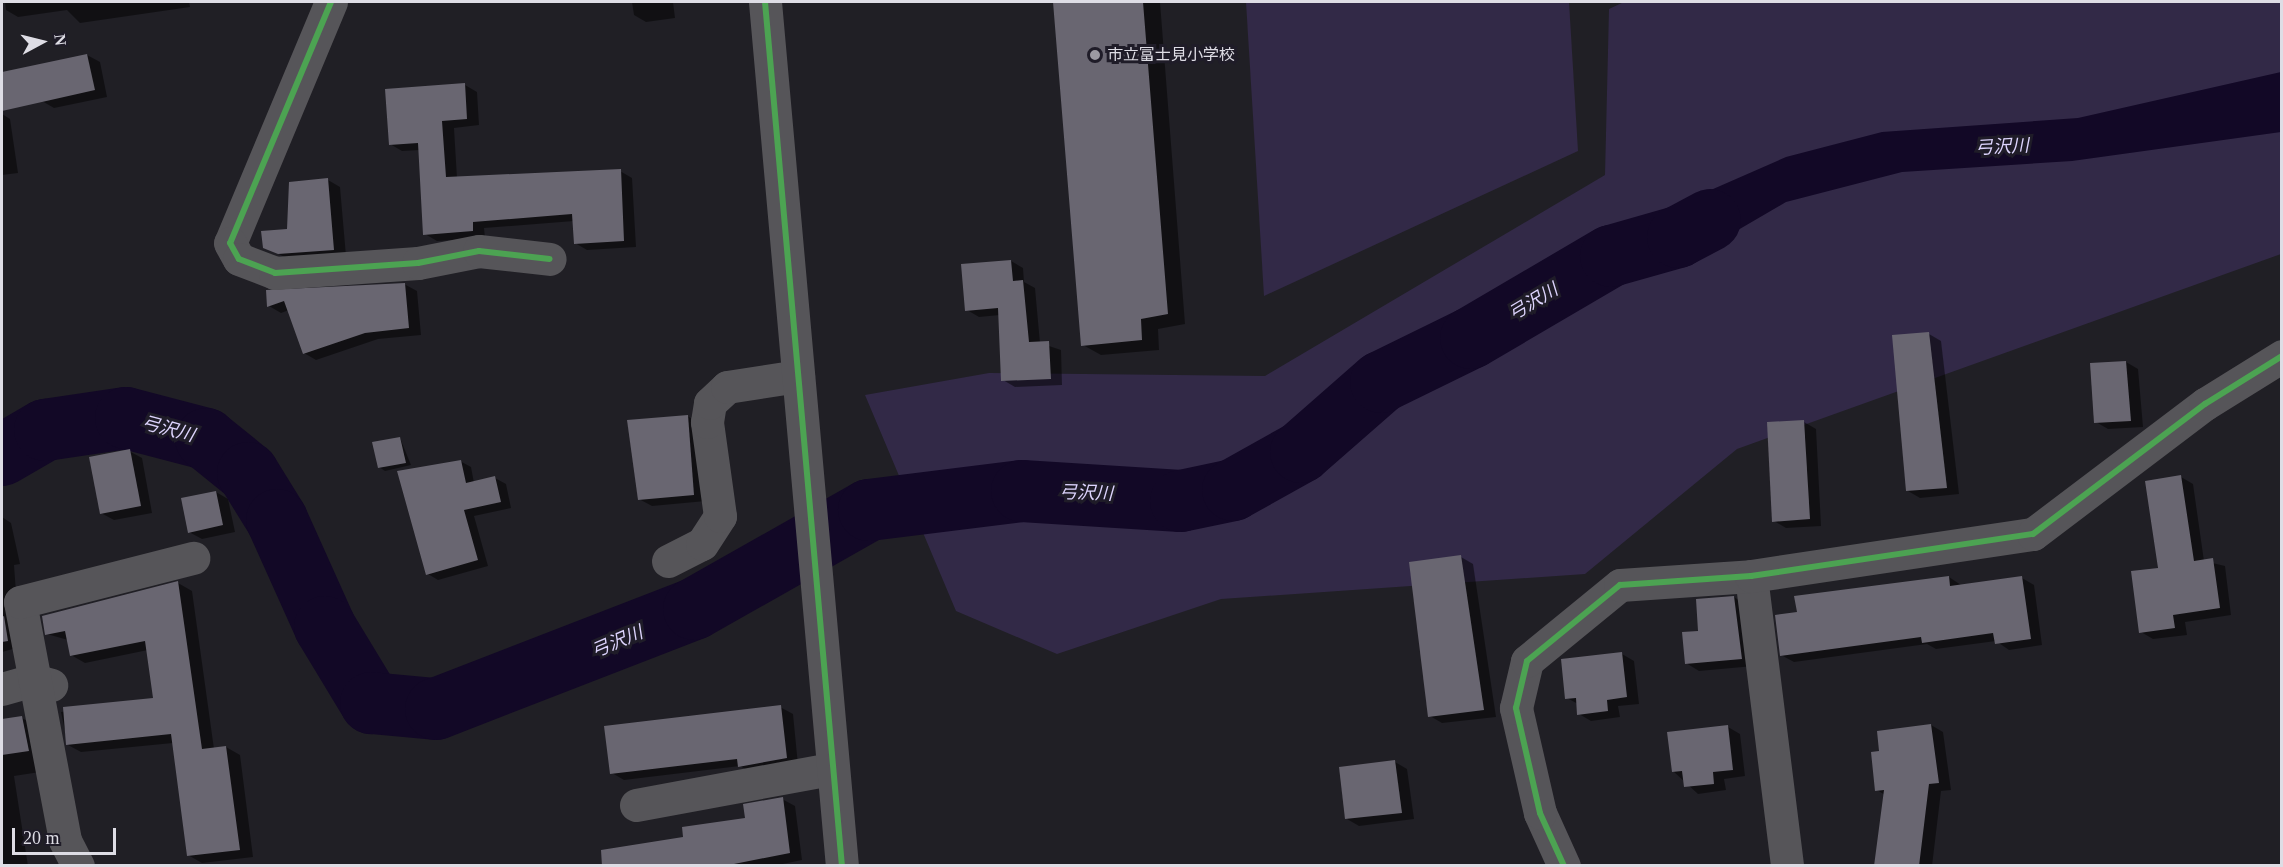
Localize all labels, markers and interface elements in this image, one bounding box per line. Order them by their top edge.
north arrow [12,12,72,72]
text: N [51,33,70,47]
place label: 市立富士見小学校 [1107,45,1235,65]
marker: 市立富士見小学校 [1088,48,1102,62]
water label: 弓沢川 [1974,135,2030,159]
water label: 弓沢川 [1504,279,1562,325]
water label: 弓沢川 [139,412,197,446]
water label: 弓沢川 [1059,481,1113,505]
water label: 弓沢川 [588,622,646,662]
scale bar [15,816,118,854]
text: 20 m [23,828,60,848]

